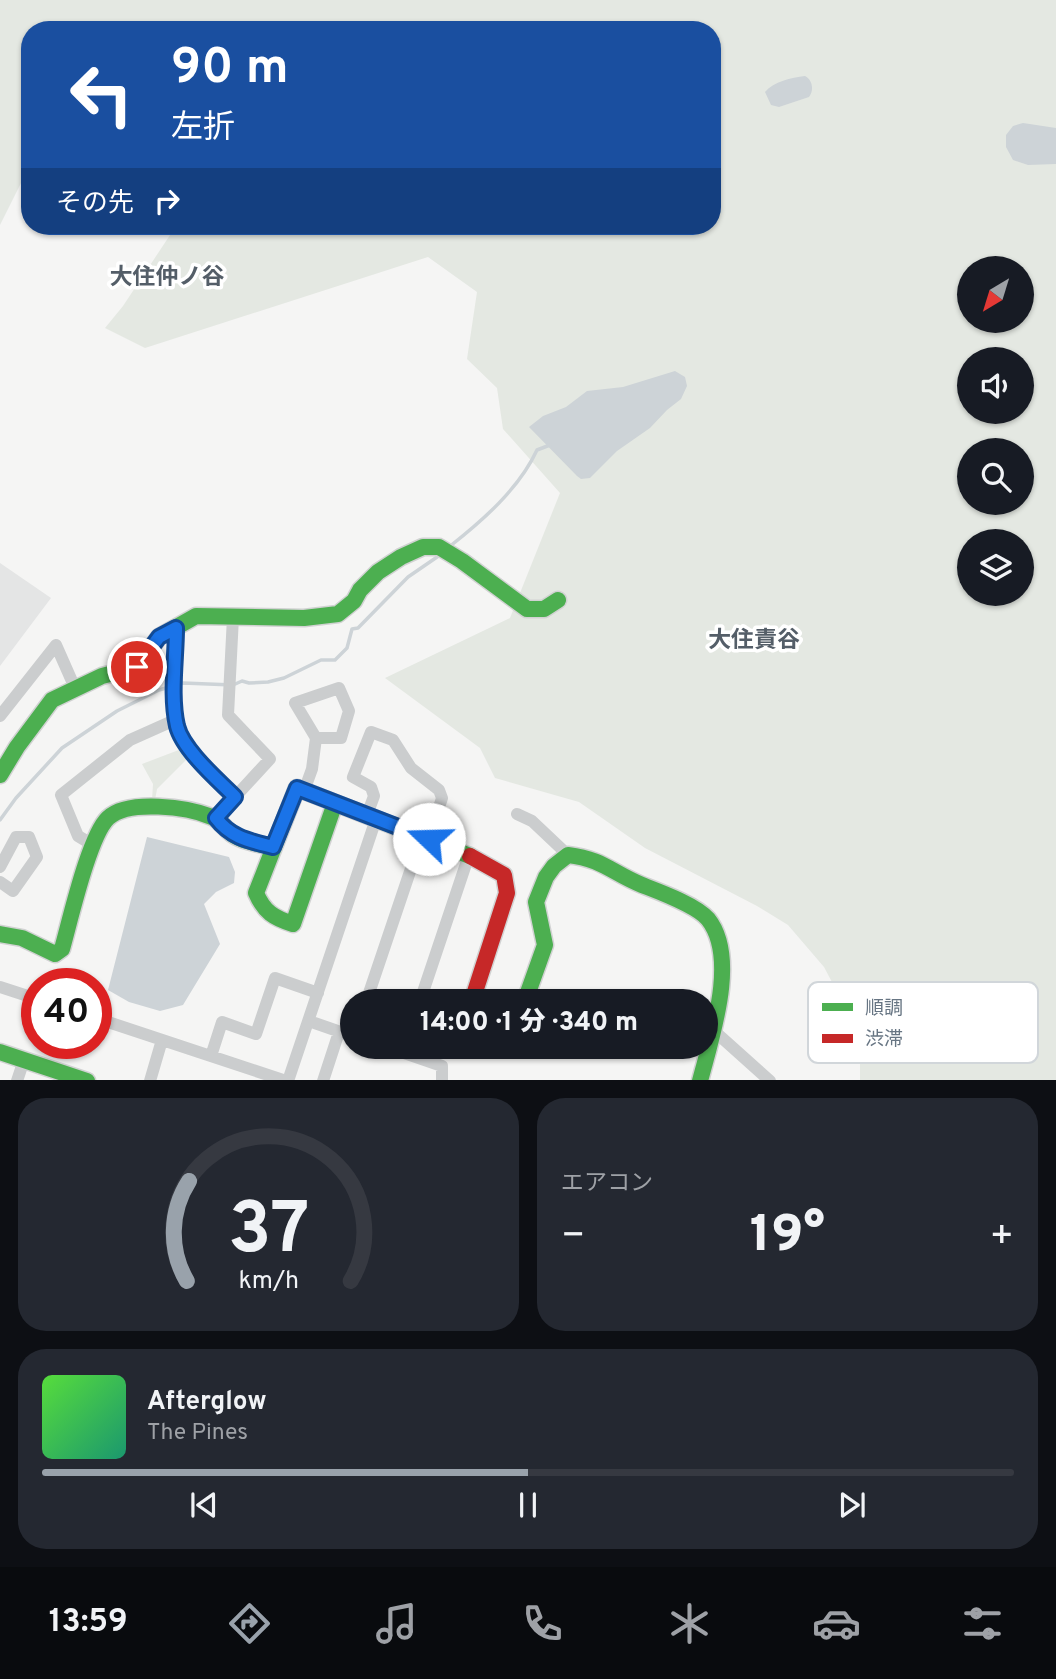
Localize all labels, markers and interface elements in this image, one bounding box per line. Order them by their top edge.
text: 90 m [171,39,289,101]
icon: left [56,49,147,140]
text: 左折 [171,109,235,149]
icon: right [148,182,186,220]
text: その先 [56,188,134,221]
north arrow [957,256,1034,332]
map controls [957,256,1034,606]
district label: 大住仲ノ谷 [110,264,225,293]
button: sound [957,347,1034,424]
button: search [957,438,1034,515]
button: layers [957,529,1034,606]
district label: 大住責谷 [708,627,800,656]
pin [107,637,167,697]
icon: arrive [118,648,156,686]
position arrow [392,802,466,876]
speed limit sign: 40 [21,968,112,1059]
legend [808,982,1038,1063]
text: 順調 [865,997,903,1021]
text: 14:00 · 1 分 · 340 m [420,1007,638,1040]
text: 渋滞 [865,1028,903,1052]
text: エアコン [561,1170,653,1199]
text: 37 [228,1187,309,1279]
text: 19° [750,1204,825,1270]
text: − [561,1213,586,1262]
text: + [989,1213,1014,1262]
text: km/h [238,1265,299,1297]
text: Afterglow [147,1386,267,1419]
text: The Pines [147,1419,248,1448]
icon: previous [185,1486,223,1524]
icon: pause [509,1486,547,1524]
icon: next [833,1486,871,1524]
icon: directions [225,1599,274,1648]
icon: music [372,1599,421,1648]
icon: phone [518,1599,567,1648]
icon: climate [665,1599,714,1648]
icon: car [812,1599,861,1648]
icon: filters [958,1599,1007,1648]
text: 13:59 [49,1603,128,1643]

